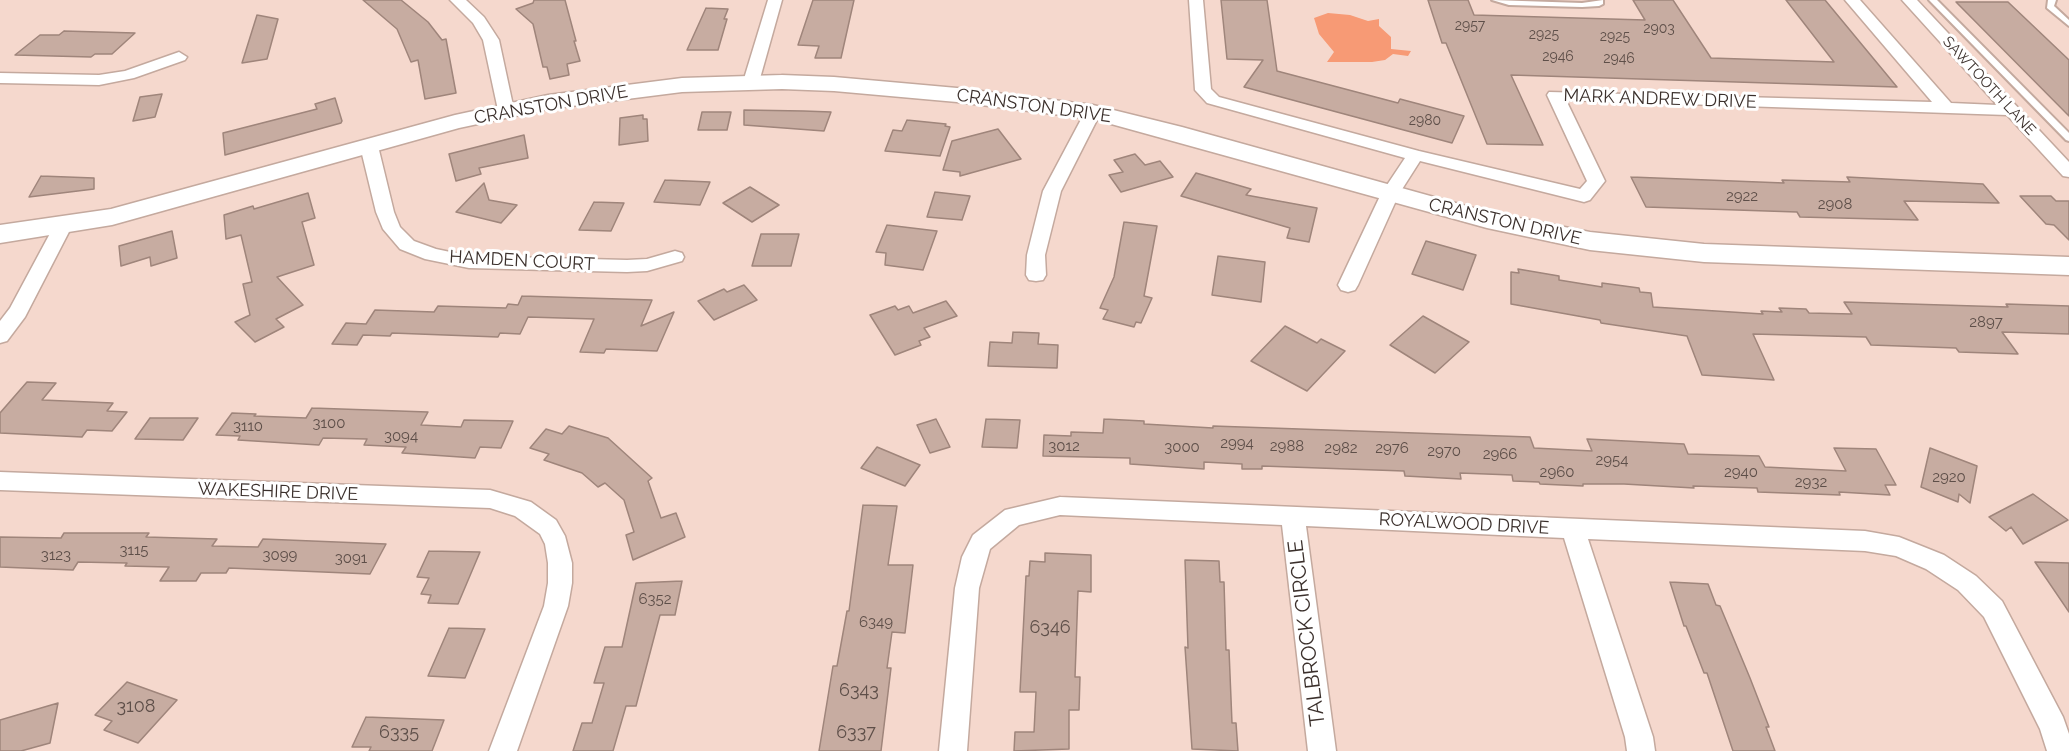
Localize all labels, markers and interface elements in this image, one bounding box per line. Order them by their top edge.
house number: 2957 [1455,18,1485,34]
house number: 2903 [1643,21,1675,37]
house number: 2925 [1529,27,1559,43]
house number: 2925 [1600,29,1630,45]
street label: SAWTOOTH LANE [1939,33,2039,139]
house number: 2946 [1542,49,1574,65]
house number: 2946 [1603,51,1635,67]
street label: CRANSTON DRIVE [472,81,630,129]
street label: CRANSTON DRIVE [955,84,1113,128]
street label: MARK ANDREW DRIVE [1563,85,1757,113]
house number: 2980 [1409,113,1441,129]
house number: 2922 [1726,187,1758,205]
street label: CRANSTON DRIVE [1427,194,1583,250]
house number: 2908 [1818,195,1852,213]
street label: HAMDEN COURT [449,246,595,276]
house number: 2897 [1969,313,2003,331]
house number: 3100 [313,414,345,432]
house number: 3110 [233,417,263,435]
house number: 3094 [384,427,418,445]
house number: 2994 [1220,434,1254,452]
house number: 3012 [1048,437,1080,455]
house number: 2988 [1270,437,1304,455]
house number: 3000 [1164,438,1200,456]
house number: 2982 [1324,439,1358,457]
house number: 2976 [1375,439,1409,457]
house number: 2970 [1427,442,1461,460]
house number: 2966 [1483,445,1517,463]
house number: 2954 [1596,451,1628,469]
house number: 2960 [1540,463,1574,481]
house number: 2940 [1724,463,1758,481]
house number: 2920 [1932,468,1966,486]
house number: 2932 [1795,473,1827,491]
street label: WAKESHIRE DRIVE [197,478,359,506]
street label: ROYALWOOD DRIVE [1378,509,1550,539]
street label: TALBROCK CIRCLE [1283,539,1331,727]
house number: 3115 [119,541,149,559]
house number: 3123 [41,546,71,564]
house number: 3099 [263,546,297,564]
house number: 3091 [335,549,367,567]
house number: 6352 [638,590,672,608]
house number: 6349 [859,613,893,631]
house number: 6346 [1029,617,1071,639]
house number: 6343 [839,680,879,702]
house number: 3108 [116,696,156,718]
house number: 6335 [379,722,419,744]
house number: 6337 [836,722,876,744]

